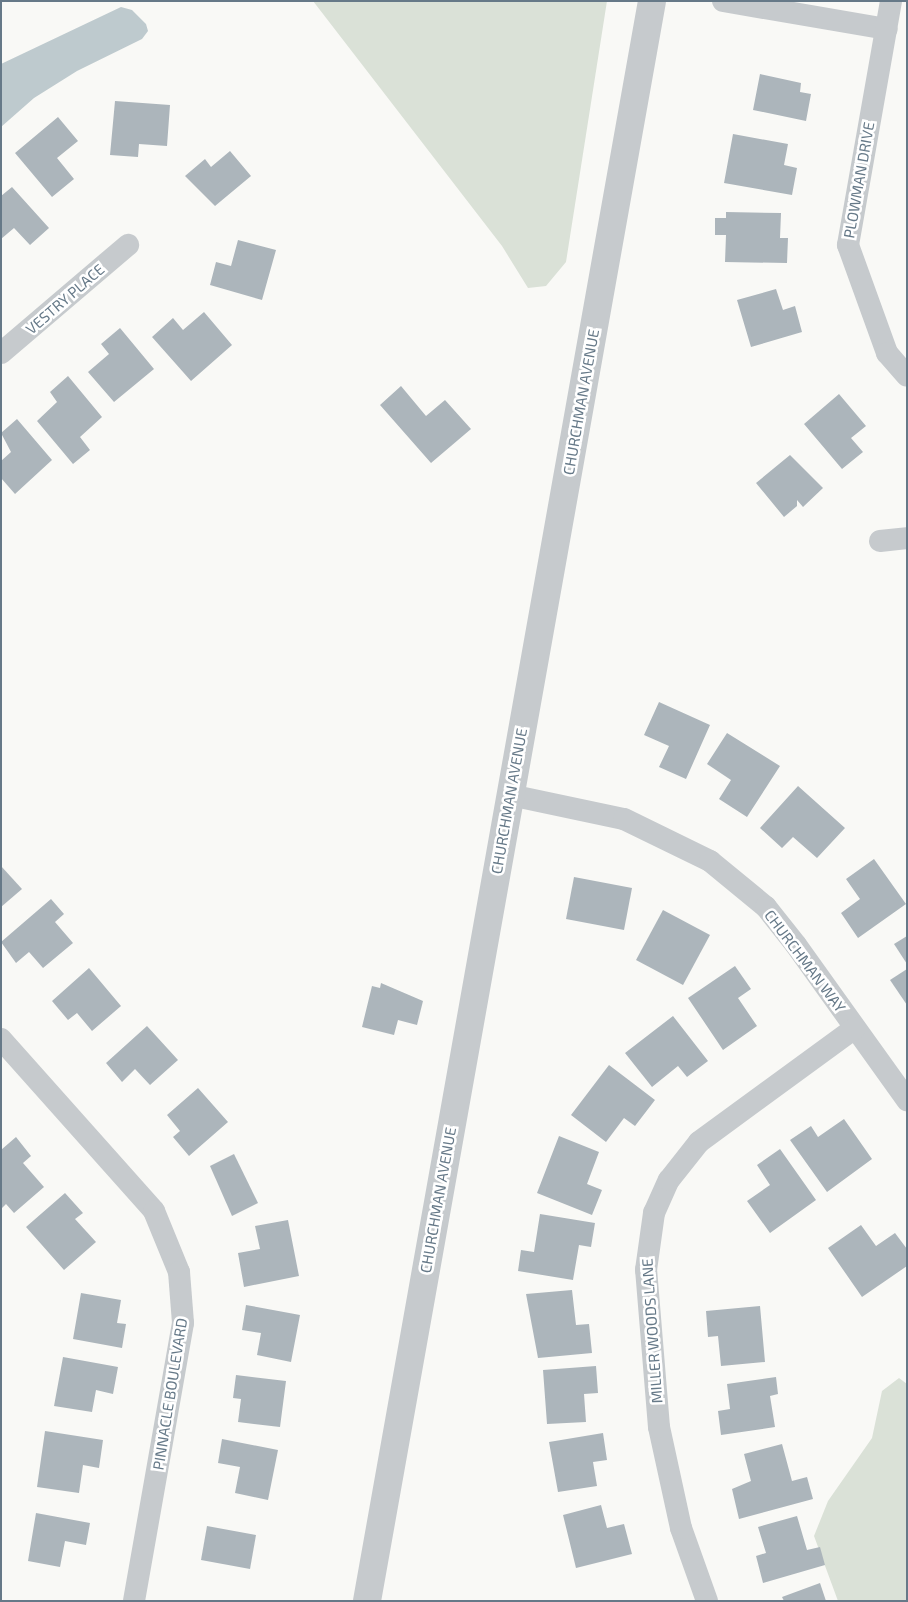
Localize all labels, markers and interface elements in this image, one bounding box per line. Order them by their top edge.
street label: PLOWMAN DRIVE [840,121,878,239]
street label: VESTRY PLACE [22,260,108,338]
street label: CHURCHMAN AVENUE [559,327,603,477]
street label: CHURCHMAN AVENUE [487,726,531,876]
street label: CHURCHMAN WAY [761,906,849,1016]
street label: CHURCHMAN AVENUE [416,1125,460,1275]
street label: MILLER WOODS LANE [638,1258,666,1404]
street label: PINNACLE BOULEVARD [149,1317,191,1471]

